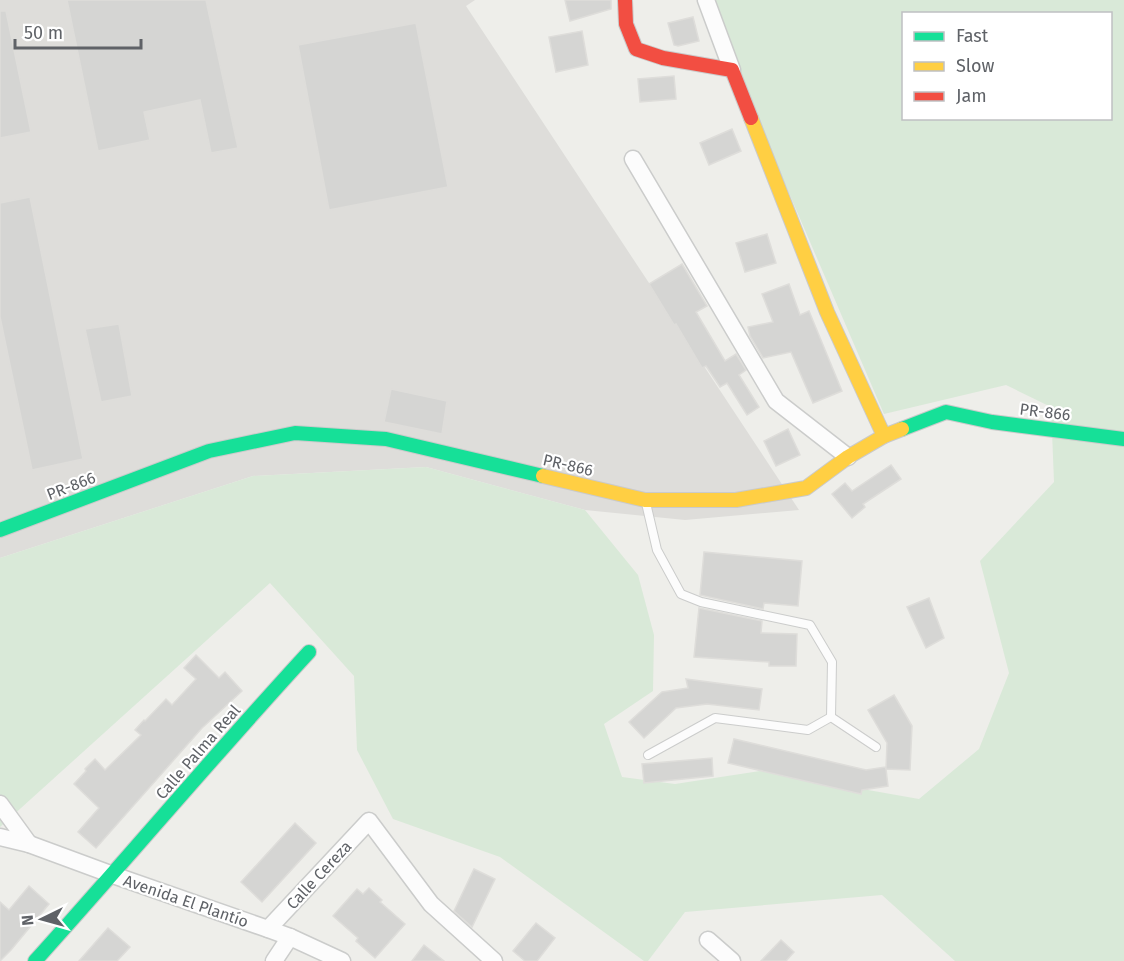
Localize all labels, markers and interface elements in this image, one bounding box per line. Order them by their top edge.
scale bar [15,12,141,50]
legend [902,12,1112,120]
text: 50 m [24,22,63,44]
text: Fast [956,25,989,47]
text: Slow [956,55,995,77]
text: Jam [956,85,987,107]
street label: PR-866 [1019,399,1071,425]
street label: PR-866 [541,450,595,480]
street label: PR-866 [44,468,98,504]
street label: Calle Palma Real [152,701,244,803]
street label: Calle Cereza [282,837,356,913]
street label: Avenida El Plantío [121,871,251,931]
north arrow [12,889,72,949]
text: N [18,914,37,926]

